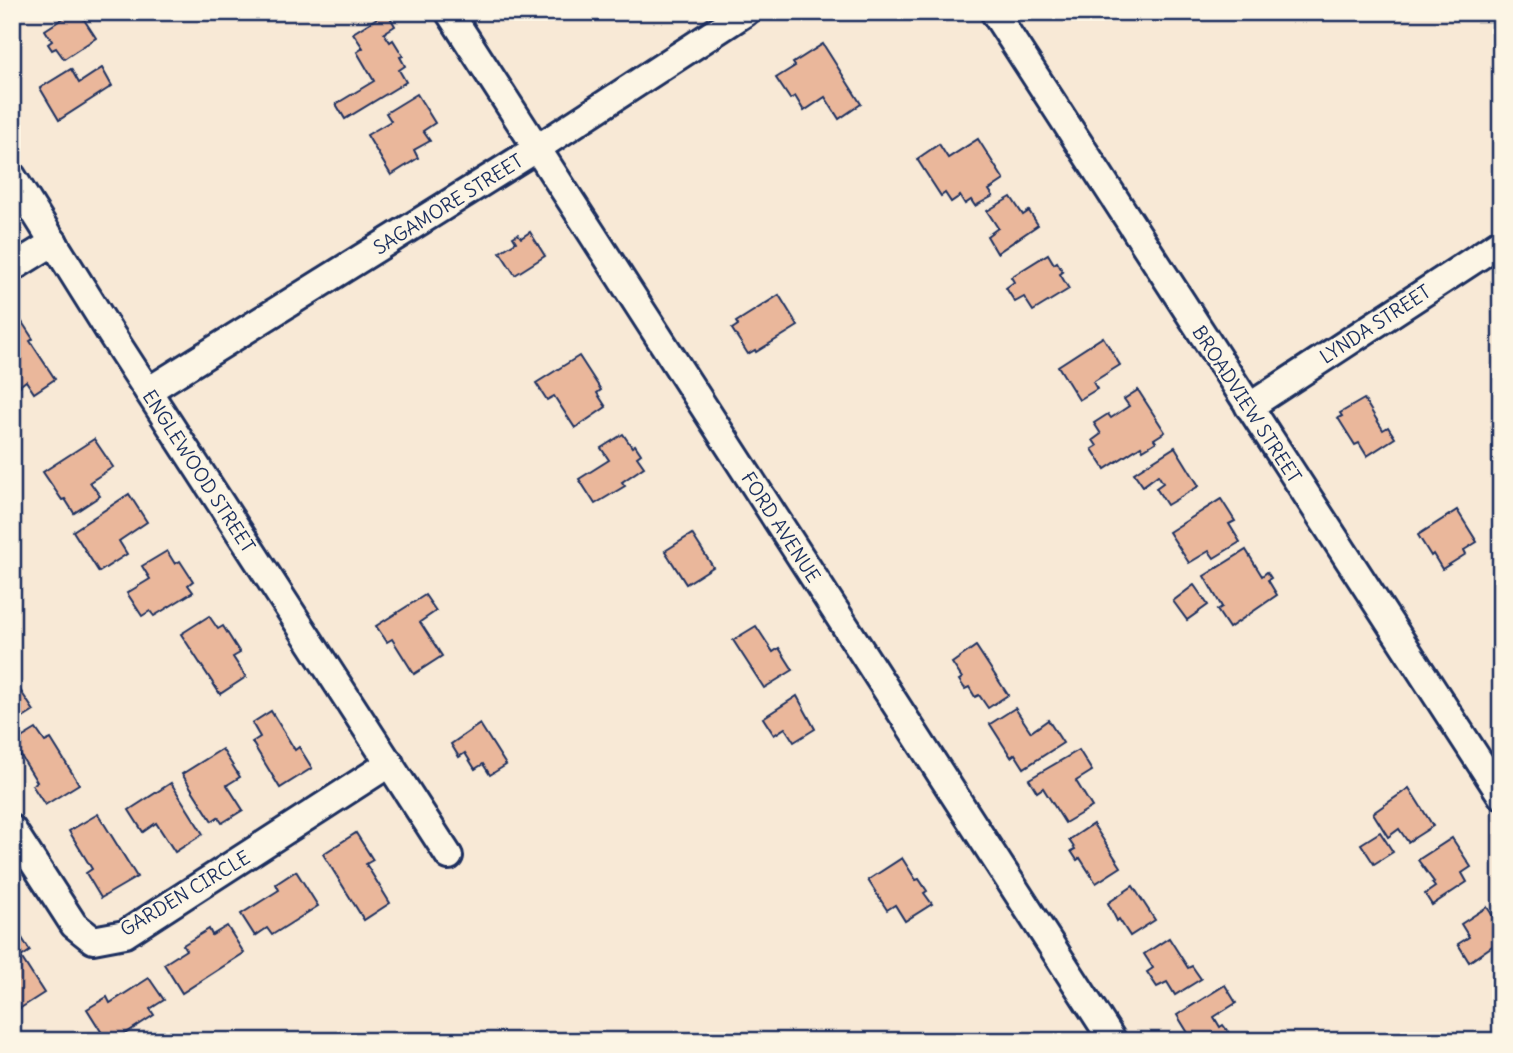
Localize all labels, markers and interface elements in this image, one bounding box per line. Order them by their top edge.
street label: SAGAMORE STREET [369,148,527,260]
street label: LYNDA STREET [1315,279,1435,369]
street label: BROADVIEW STREET [1187,321,1307,487]
street label: ENGLEWOOD STREET [137,385,261,557]
street label: FORD AVENUE [736,467,826,587]
street label: GARDEN CIRCLE [116,845,254,941]

